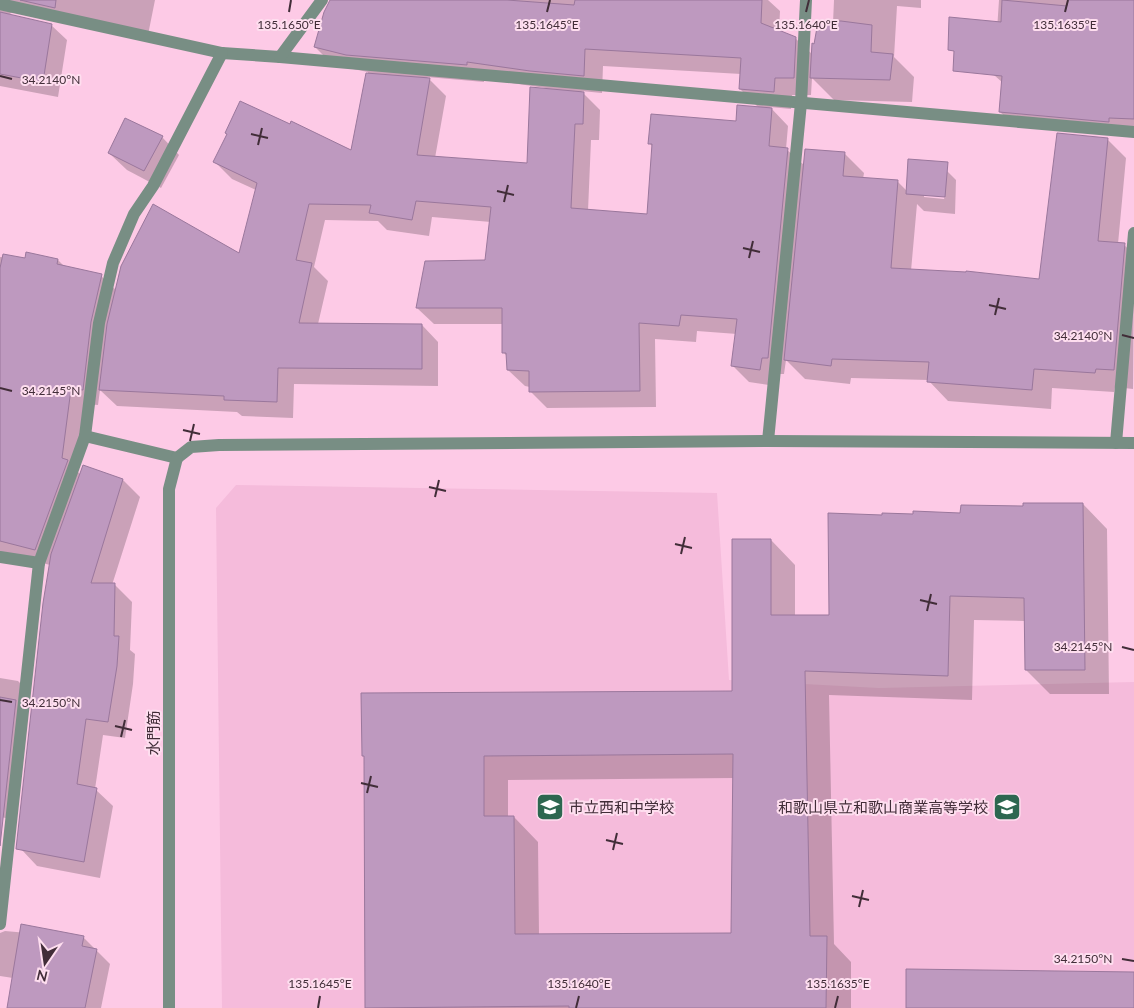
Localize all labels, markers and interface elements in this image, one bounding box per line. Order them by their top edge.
text: 135.1650°E [257,17,321,32]
text: 135.1645°E [515,17,579,32]
text: 135.1640°E [774,17,838,32]
text: 135.1635°E [1033,17,1097,32]
text: 34.2140°N [22,72,80,87]
text: 34.2140°N [1054,328,1112,343]
text: 34.2145°N [22,383,80,398]
text: 34.2145°N [1054,639,1112,654]
text: 34.2150°N [22,695,80,710]
street label: 水門筋 [144,710,162,756]
school or university icon: 市立西和中学校 [535,792,565,822]
school or university icon: 和歌山県立和歌山商業高等学校 [992,792,1022,822]
place label: 市立西和中学校 [569,798,674,816]
place label: 和歌山県立和歌山商業高等学校 [778,798,988,816]
north arrow [20,938,70,988]
text: 34.2150°N [1054,951,1112,966]
text: N [35,967,49,986]
text: 135.1645°E [288,976,352,991]
text: 135.1640°E [547,976,611,991]
text: 135.1635°E [806,976,870,991]

